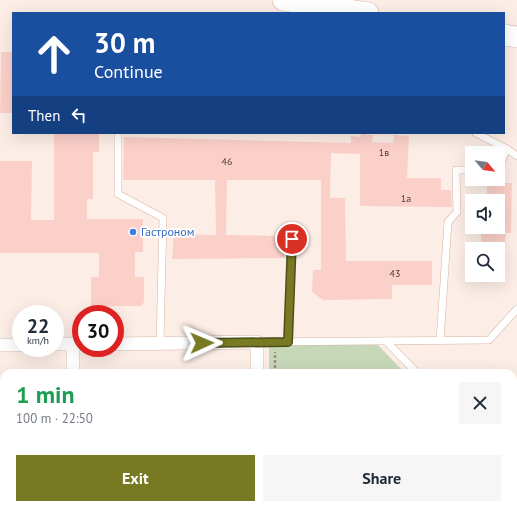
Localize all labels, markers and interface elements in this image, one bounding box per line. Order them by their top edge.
text: 30 m [94,24,155,61]
icon: ahead [28,28,80,80]
text: Continue [94,60,163,83]
icon: left [68,104,90,126]
text: Then [28,106,60,125]
house number: 1в [379,146,389,159]
north arrow [465,146,505,186]
map controls [465,146,505,282]
house number: 46 [222,155,232,168]
house number: 1а [401,192,411,205]
button: sound [465,194,505,234]
pin [275,222,309,256]
place label: Гастроном [141,224,195,239]
marker: Гастроном [128,227,138,237]
icon: arrive [281,228,303,250]
button: search [465,242,505,282]
house number: 43 [390,267,400,280]
speed limit sign: 30 [72,305,124,357]
text: 22 [27,313,49,339]
position arrow [181,322,223,364]
text: km/h [27,334,49,347]
text: 1 min [16,379,75,410]
button: close [459,382,501,424]
text: 100 m · 22:50 [16,410,93,427]
button: Exit [16,455,255,501]
button: Share [263,455,501,501]

